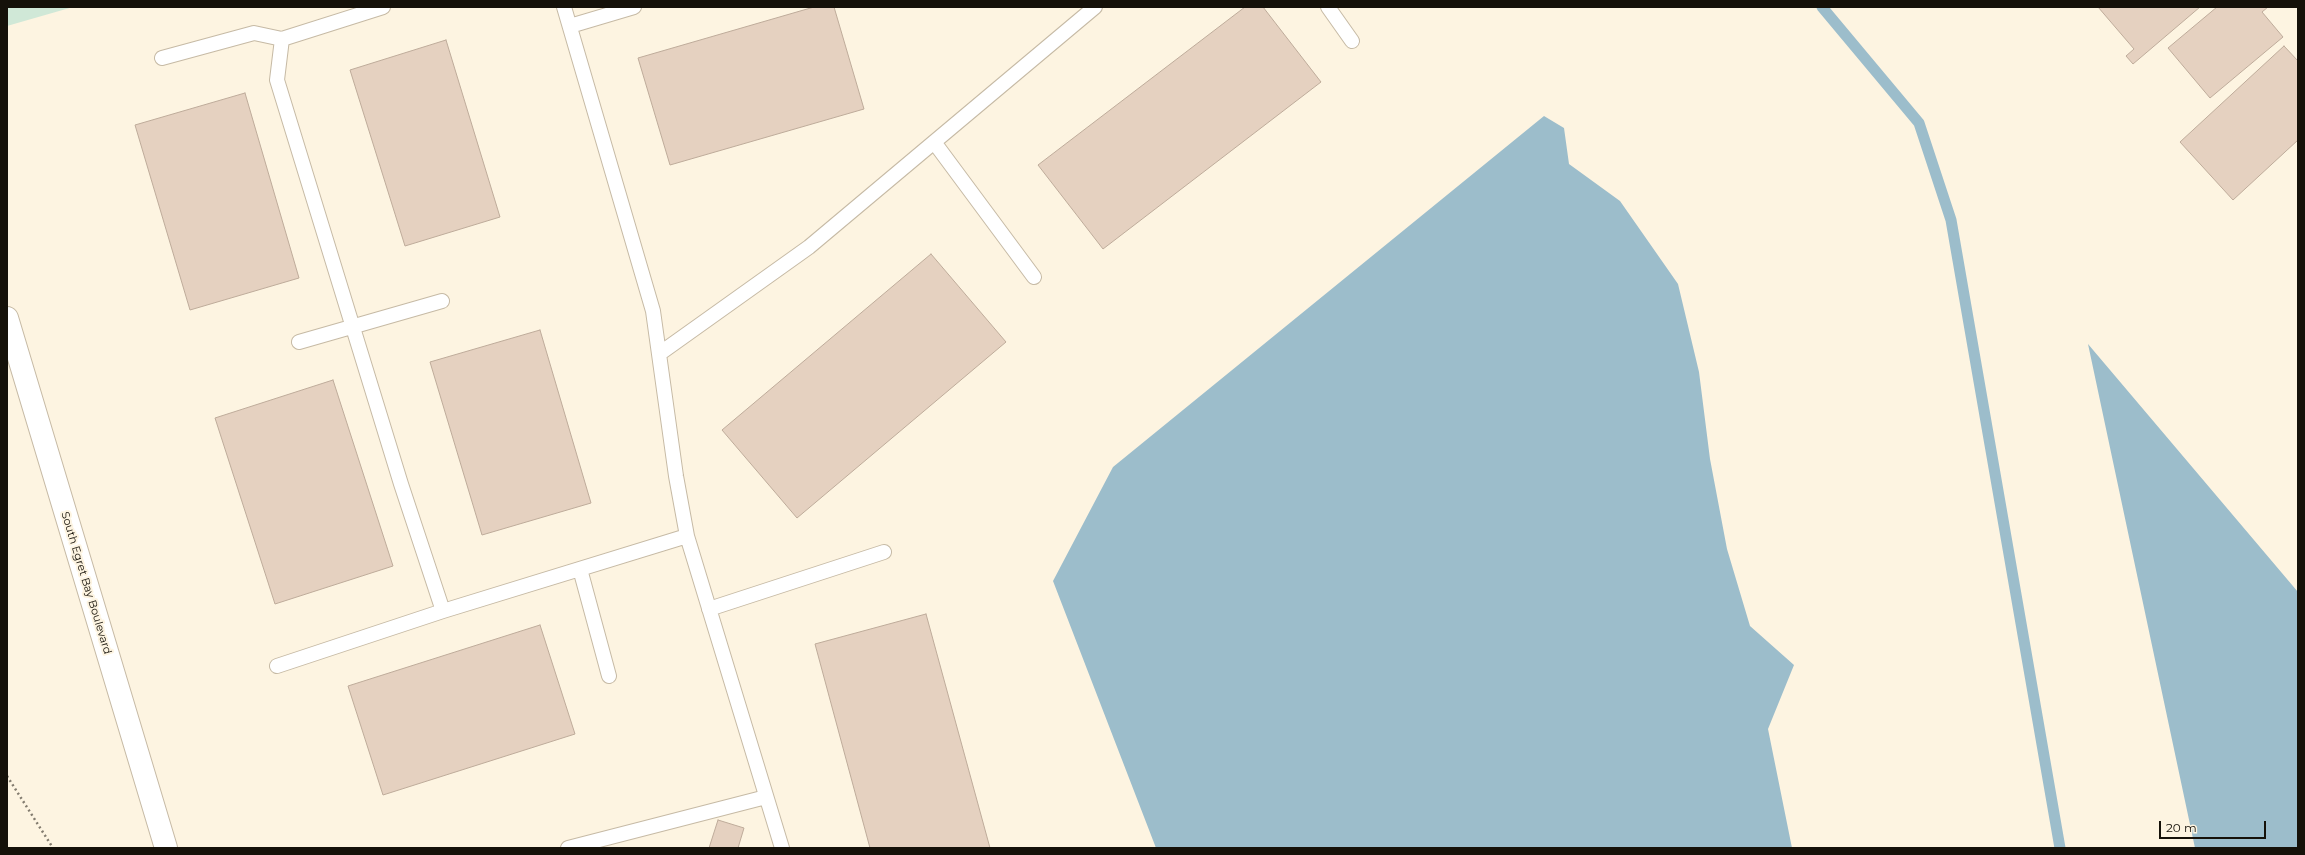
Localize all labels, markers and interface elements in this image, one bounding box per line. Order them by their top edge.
street label: South Egret Bay Boulevard [58,510,114,656]
scale bar [2161,813,2268,839]
text: 20 m [2166,820,2197,835]

